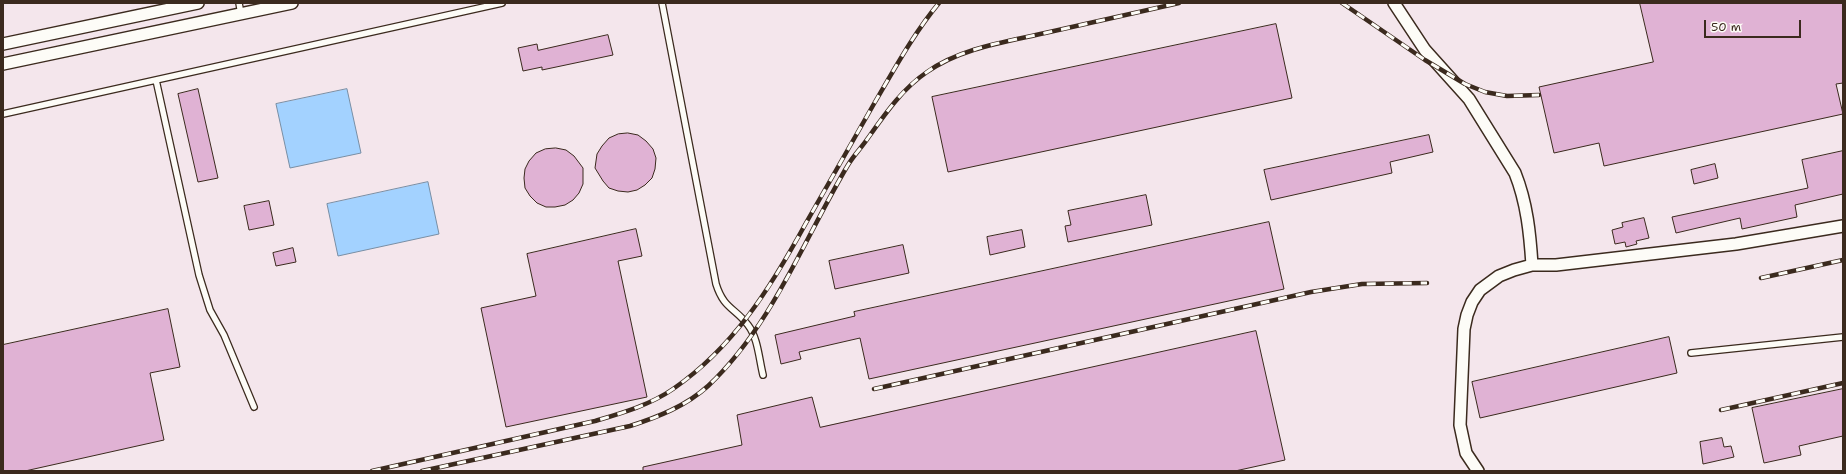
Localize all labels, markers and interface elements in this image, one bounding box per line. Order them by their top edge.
scale bar [1706,12,1803,38]
text: 50 m [1711,19,1741,35]

